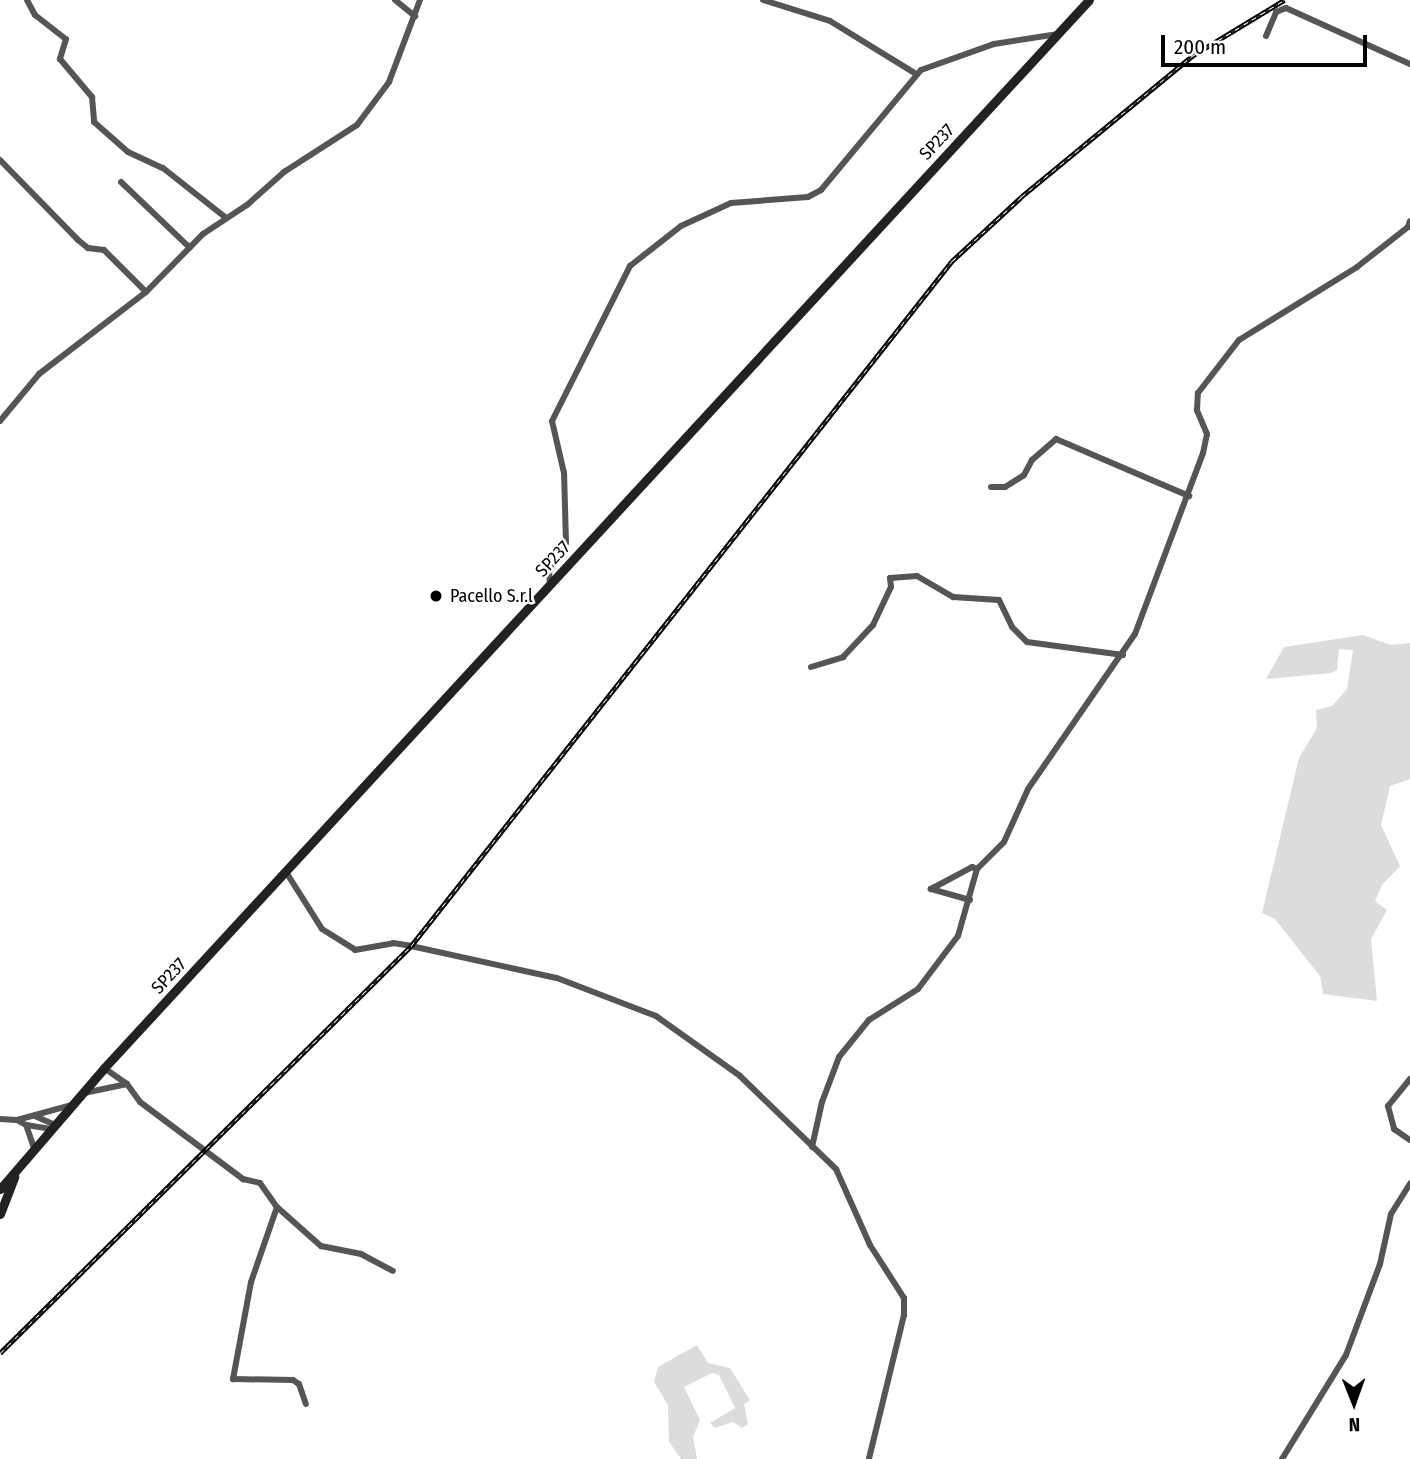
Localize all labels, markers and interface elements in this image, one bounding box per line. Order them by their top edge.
scale bar [1165,21,1372,65]
text: 200 m [1174,34,1226,60]
street label: SP237 [915,120,959,164]
street label: SP237 [531,537,575,581]
place label: Pacello S.r.l [450,585,533,607]
marker: Pacello S.r.l [428,588,444,604]
street label: SP237 [147,954,191,998]
north arrow [1319,1368,1389,1438]
text: N [1348,1413,1360,1436]

